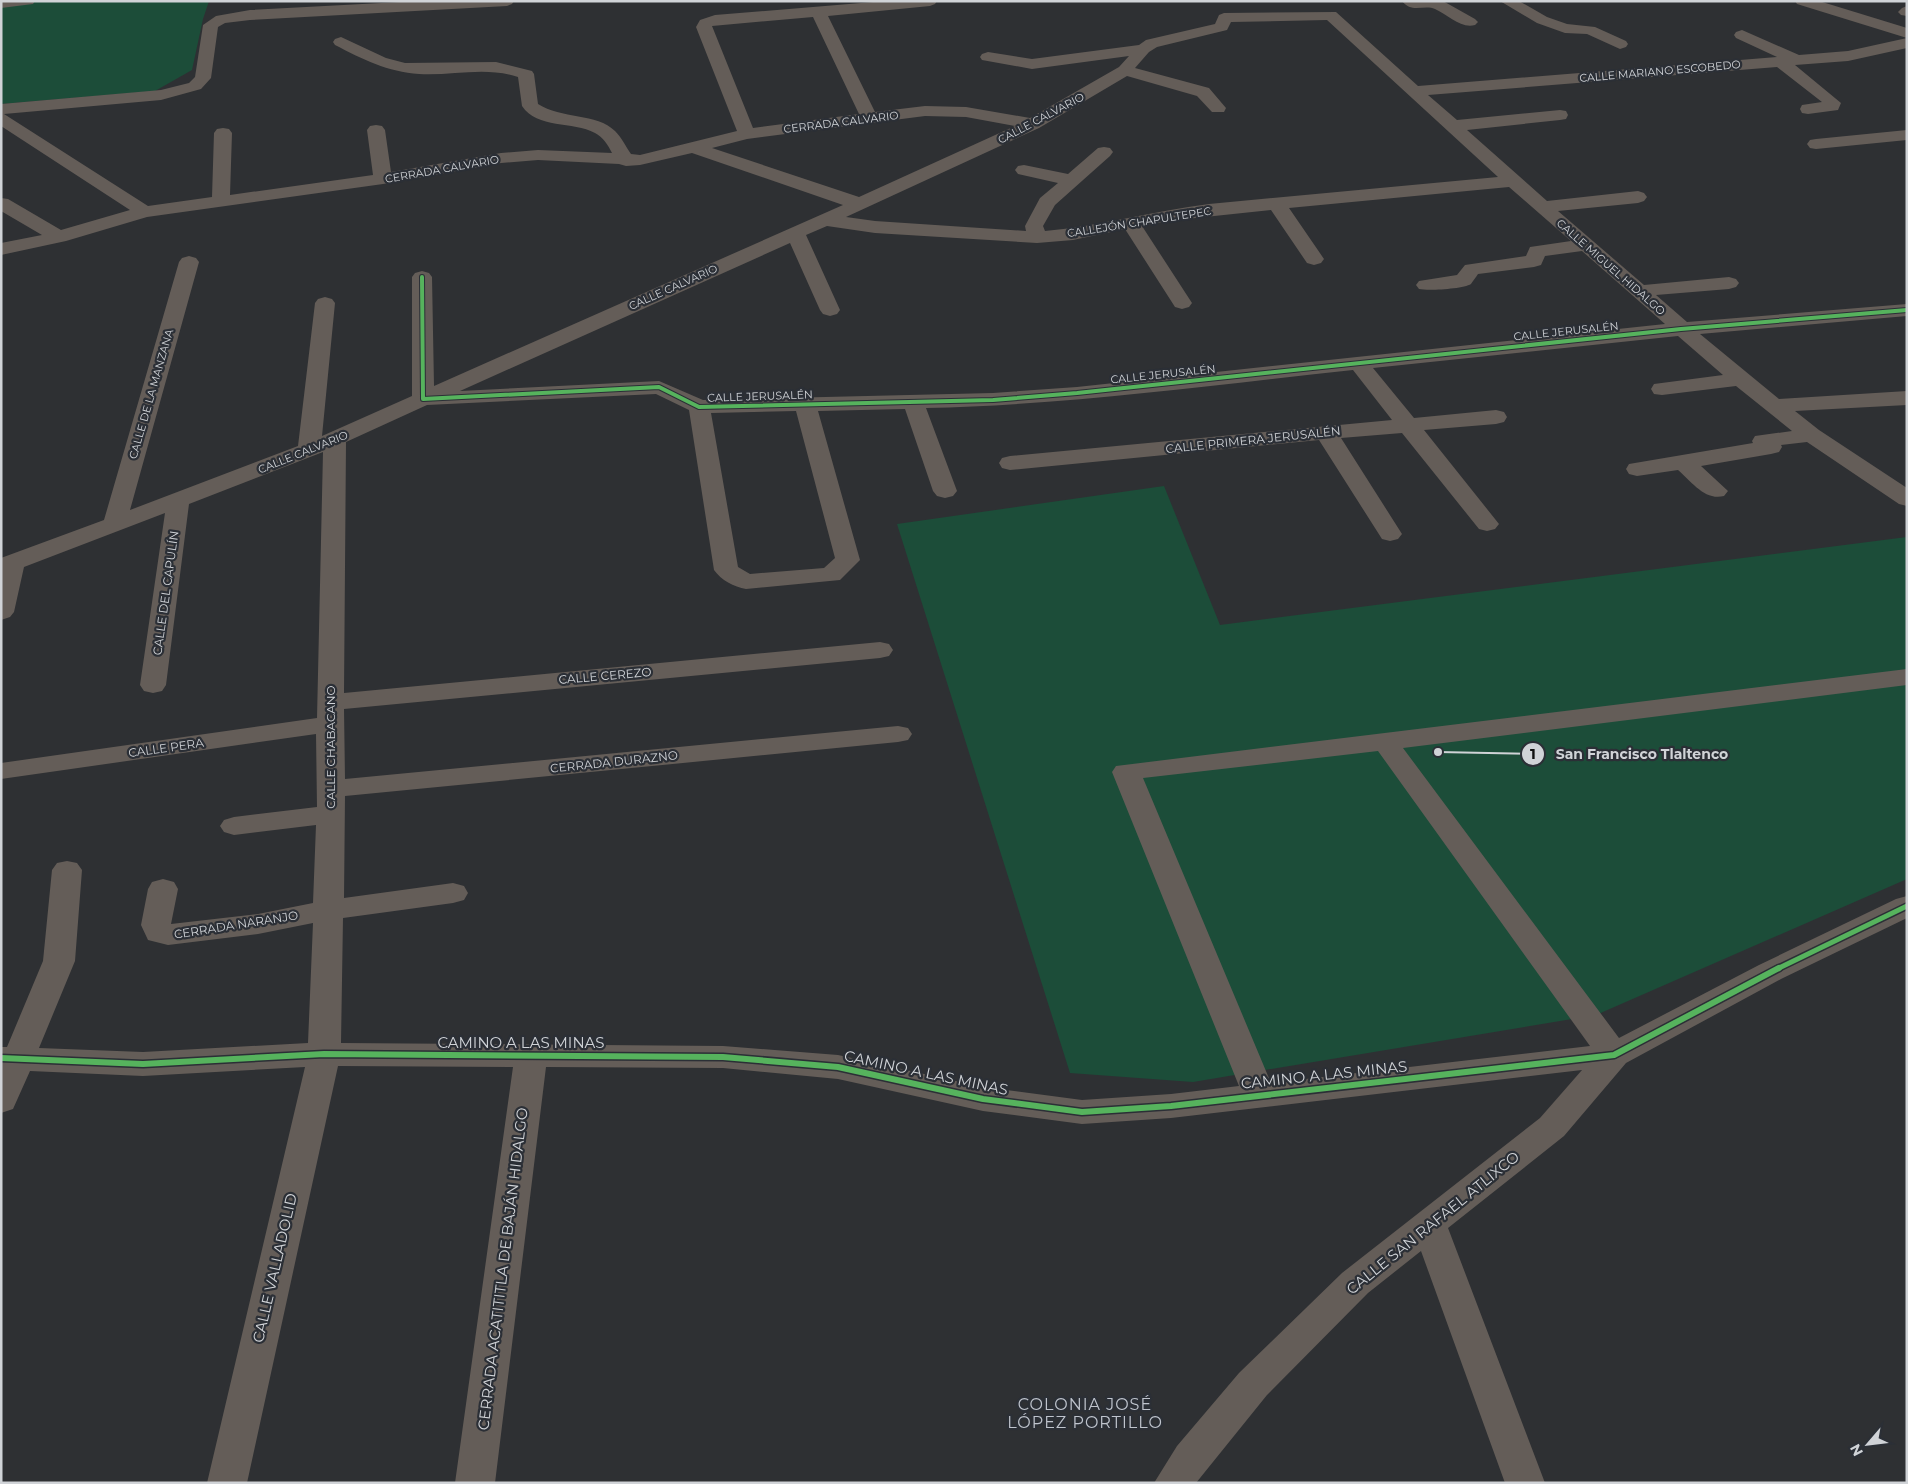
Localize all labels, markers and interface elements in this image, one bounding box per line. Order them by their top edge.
street label: CALLE MARIANO ESCOBEDO [1579,57,1741,85]
street label: CALLE CALVARIO [995,89,1087,147]
street label: CERRADA CALVARIO [783,108,899,136]
street label: CERRADA CALVARIO [384,152,500,186]
street label: CALLEJÓN CHAPULTEPEC [1066,204,1212,240]
street label: CALLE MIGUEL HIDALGO [1554,216,1668,318]
street label: CALLE CALVARIO [626,261,720,313]
street label: CALLE JERUSALÉN [1513,319,1619,343]
street label: CALLE DE LA MANZANA [126,327,176,461]
street label: CALLE JERUSALÉN [1110,362,1216,386]
street label: CALLE JERUSALÉN [707,387,813,405]
street label: CALLE PRIMERA JERUSALÉN [1165,423,1341,456]
street label: CALLE CALVARIO [256,428,350,476]
street label: CALLE DEL CAPULÍN [149,530,182,656]
street label: CALLE CEREZO [558,664,652,687]
street label: CALLE CHABACANO [323,685,338,809]
street label: CALLE PERA [127,735,205,760]
callout: San Francisco Tlaltenco [1521,739,1738,768]
text: 1 [1530,744,1536,763]
text: San Francisco Tlaltenco [1556,745,1728,763]
street label: CERRADA DURAZNO [549,747,679,776]
street label: CERRADA NARANJO [173,907,299,942]
street label: CAMINO A LAS MINAS [437,1033,605,1052]
street label: CAMINO A LAS MINAS [842,1046,1010,1099]
street label: CAMINO A LAS MINAS [1240,1056,1408,1093]
street label: CERRADA ACATITITLA DE BAJÁN HIDALGO [473,1107,532,1431]
street label: CALLE SAN RAFAEL ATLIXCO [1342,1147,1523,1298]
street label: CALLE VALLADOLID [248,1191,301,1344]
district label: COLONIA JOSÉ LÓPEZ PORTILLO [1007,1395,1163,1432]
north arrow [1843,1419,1893,1469]
text: N [1846,1441,1867,1459]

